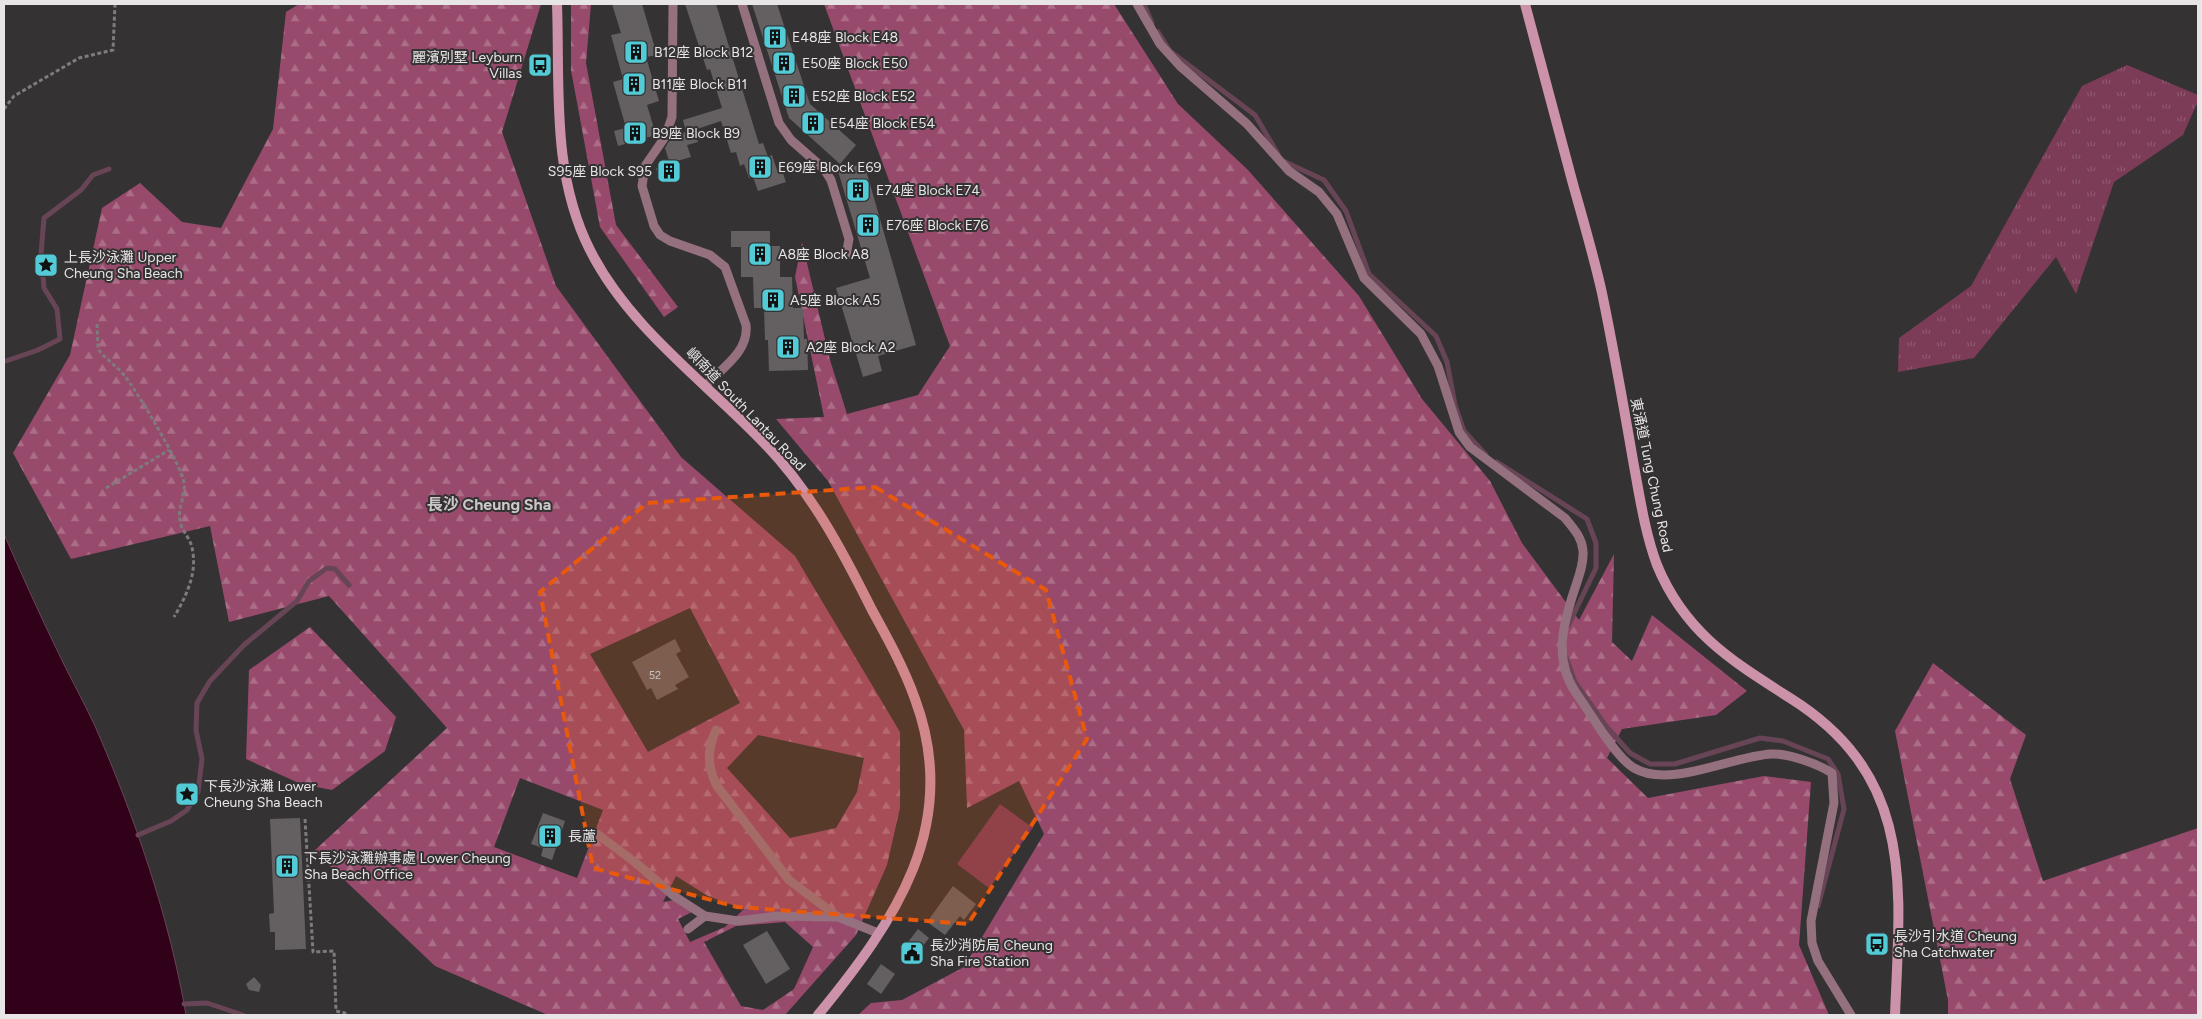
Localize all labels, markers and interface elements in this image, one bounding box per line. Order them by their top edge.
building icon: E48座 Block E48 [762,24,788,50]
place label: E48座 Block E48 [792,29,898,46]
building icon: B12座 Block B12 [623,39,649,65]
place label: B12座 Block B12 [654,44,753,61]
place label: 麗濱別墅 Leyburn Villas [412,49,522,82]
building icon: E50座 Block E50 [771,50,797,76]
bus stop icon: 麗濱別墅 Leyburn Villas [527,52,553,78]
place label: E50座 Block E50 [802,55,908,72]
building icon: B11座 Block B11 [621,71,647,97]
place label: B11座 Block B11 [652,76,747,93]
building icon: E52座 Block E52 [781,83,807,109]
place label: E52座 Block E52 [812,88,915,105]
building icon: E54座 Block E54 [800,110,826,136]
place label: E54座 Block E54 [830,115,935,132]
building icon: B9座 Block B9 [622,120,648,146]
place label: B9座 Block B9 [652,125,740,142]
building icon: E69座 Block E69 [747,154,773,180]
building icon: S95座 Block S95 [656,158,682,184]
place label: E69座 Block E69 [778,159,881,176]
place label: S95座 Block S95 [548,163,652,180]
building icon: E74座 Block E74 [845,177,871,203]
place label: E74座 Block E74 [876,182,980,199]
building icon: E76座 Block E76 [855,212,881,238]
place label: E76座 Block E76 [886,217,989,234]
building icon: A8座 Block A8 [747,241,773,267]
place label: A8座 Block A8 [778,246,869,263]
place label: 上長沙泳灘 Upper Cheung Sha Beach [64,249,183,282]
place icon: 上長沙泳灘 Upper Cheung Sha Beach [33,252,59,278]
building icon: A5座 Block A5 [760,287,786,313]
place label: A5座 Block A5 [790,292,880,309]
building icon: A2座 Block A2 [775,334,801,360]
place label: A2座 Block A2 [806,339,896,356]
street label: 嶼南道 South Lantau Road [682,344,809,474]
street label: 東涌道 Tung Chung Road [1627,396,1676,554]
district label: 長沙 Cheung Sha [427,495,551,514]
house number: 52 [649,669,661,682]
place label: 下長沙泳灘 Lower Cheung Sha Beach [204,778,323,811]
place icon: 下長沙泳灘 Lower Cheung Sha Beach [174,781,200,807]
building icon: 長蘆 [537,823,563,849]
place label: 長蘆 [568,828,596,845]
place label: 下長沙泳灘辦事處 Lower Cheung Sha Beach Office [304,850,511,883]
building icon: 下長沙泳灘辦事處 Lower Cheung Sha Beach Office [274,853,300,879]
place label: 長沙引水道 Cheung Sha Catchwater [1894,928,2017,961]
bus stop icon: 長沙引水道 Cheung Sha Catchwater [1864,931,1890,957]
place label: 長沙消防局 Cheung Sha Fire Station [930,937,1053,970]
public building icon: 長沙消防局 Cheung Sha Fire Station [899,940,925,966]

